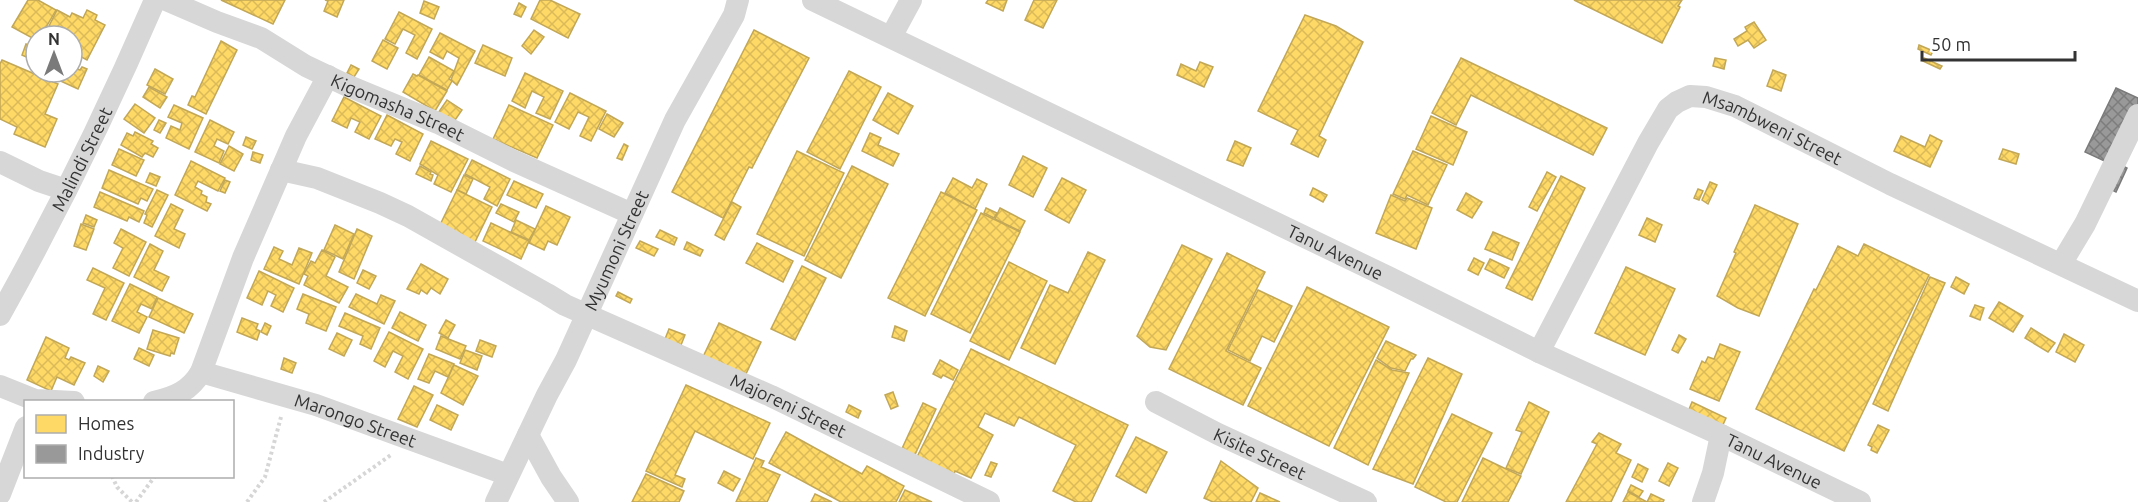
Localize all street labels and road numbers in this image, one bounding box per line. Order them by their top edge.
street label: Kigomasha Street [328,69,468,145]
street label: Msambweni Street [1700,87,1845,168]
street label: Malindi Street [47,104,115,214]
street label: Myumoni Street [580,187,652,313]
street label: Tanu Avenue [1284,220,1387,283]
street label: Majoreni Street [728,369,850,441]
street label: Marongo Street [293,389,419,451]
street label: Kisite Street [1211,423,1309,483]
street label: Tanu Avenue [1723,429,1825,492]

